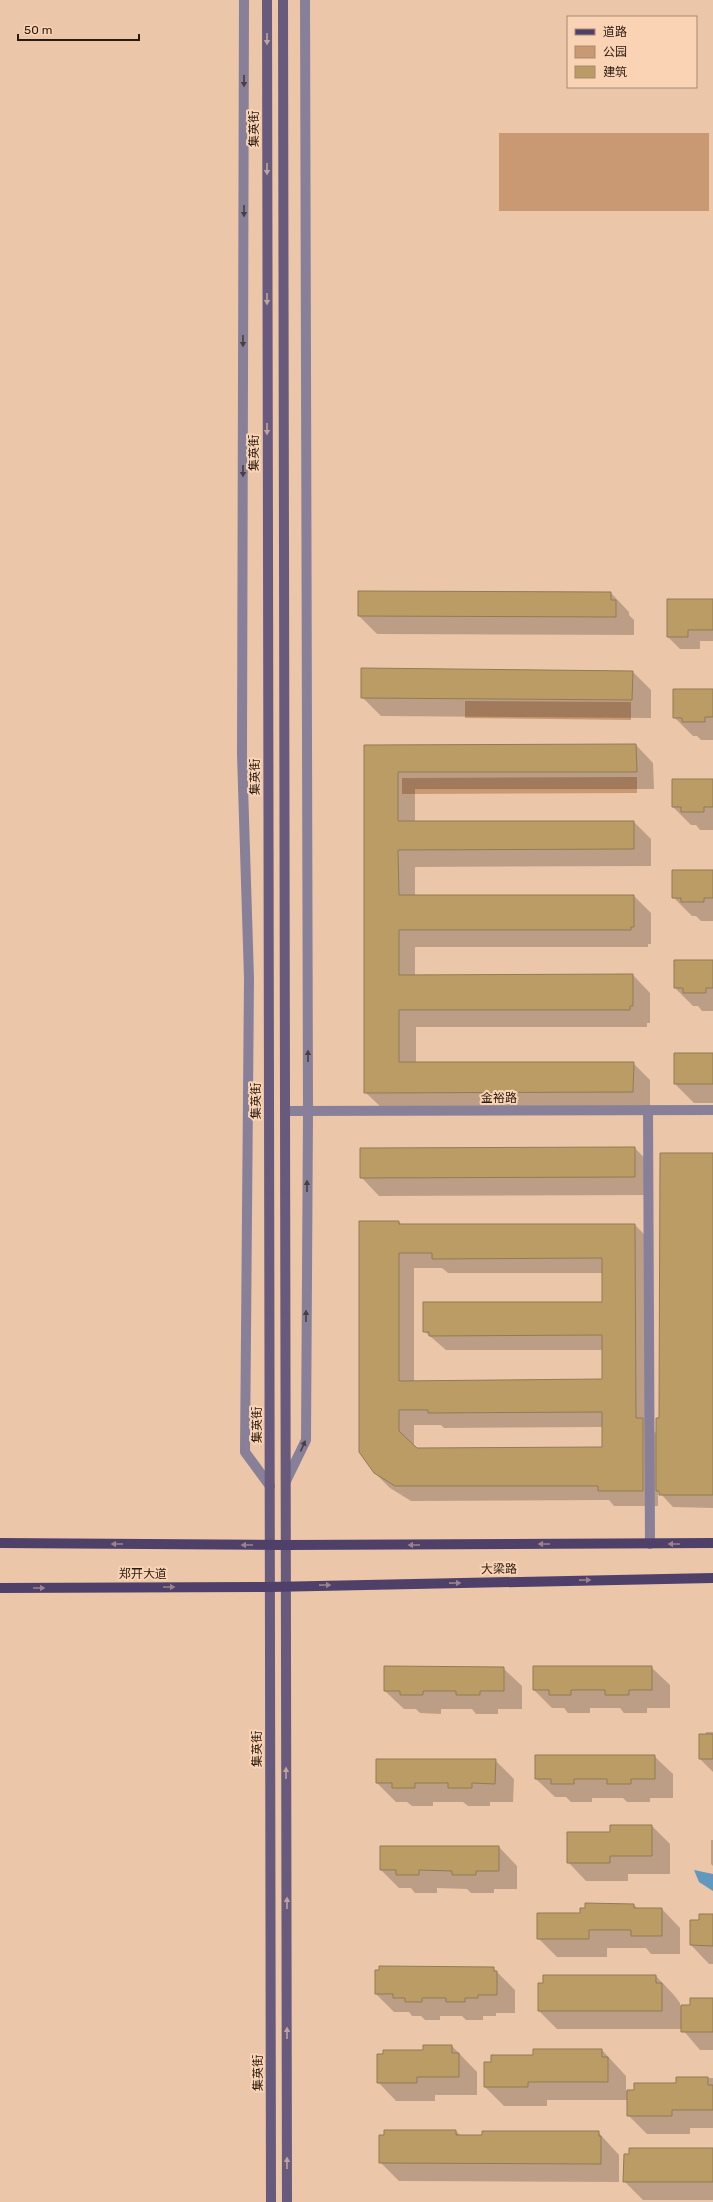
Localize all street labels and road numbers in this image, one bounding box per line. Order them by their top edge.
street label: 集英街 [247,111,261,147]
street label: 集英街 [247,435,261,471]
street label: 集英街 [248,759,262,795]
street label: 集英街 [249,1083,263,1119]
street label: 金裕路 [481,1091,517,1105]
street label: 集英街 [250,1407,264,1443]
street label: 大梁路 [481,1562,517,1576]
street label: 郑开大道 [119,1567,167,1581]
street label: 集英街 [250,1731,264,1767]
street label: 集英街 [251,2055,265,2091]

